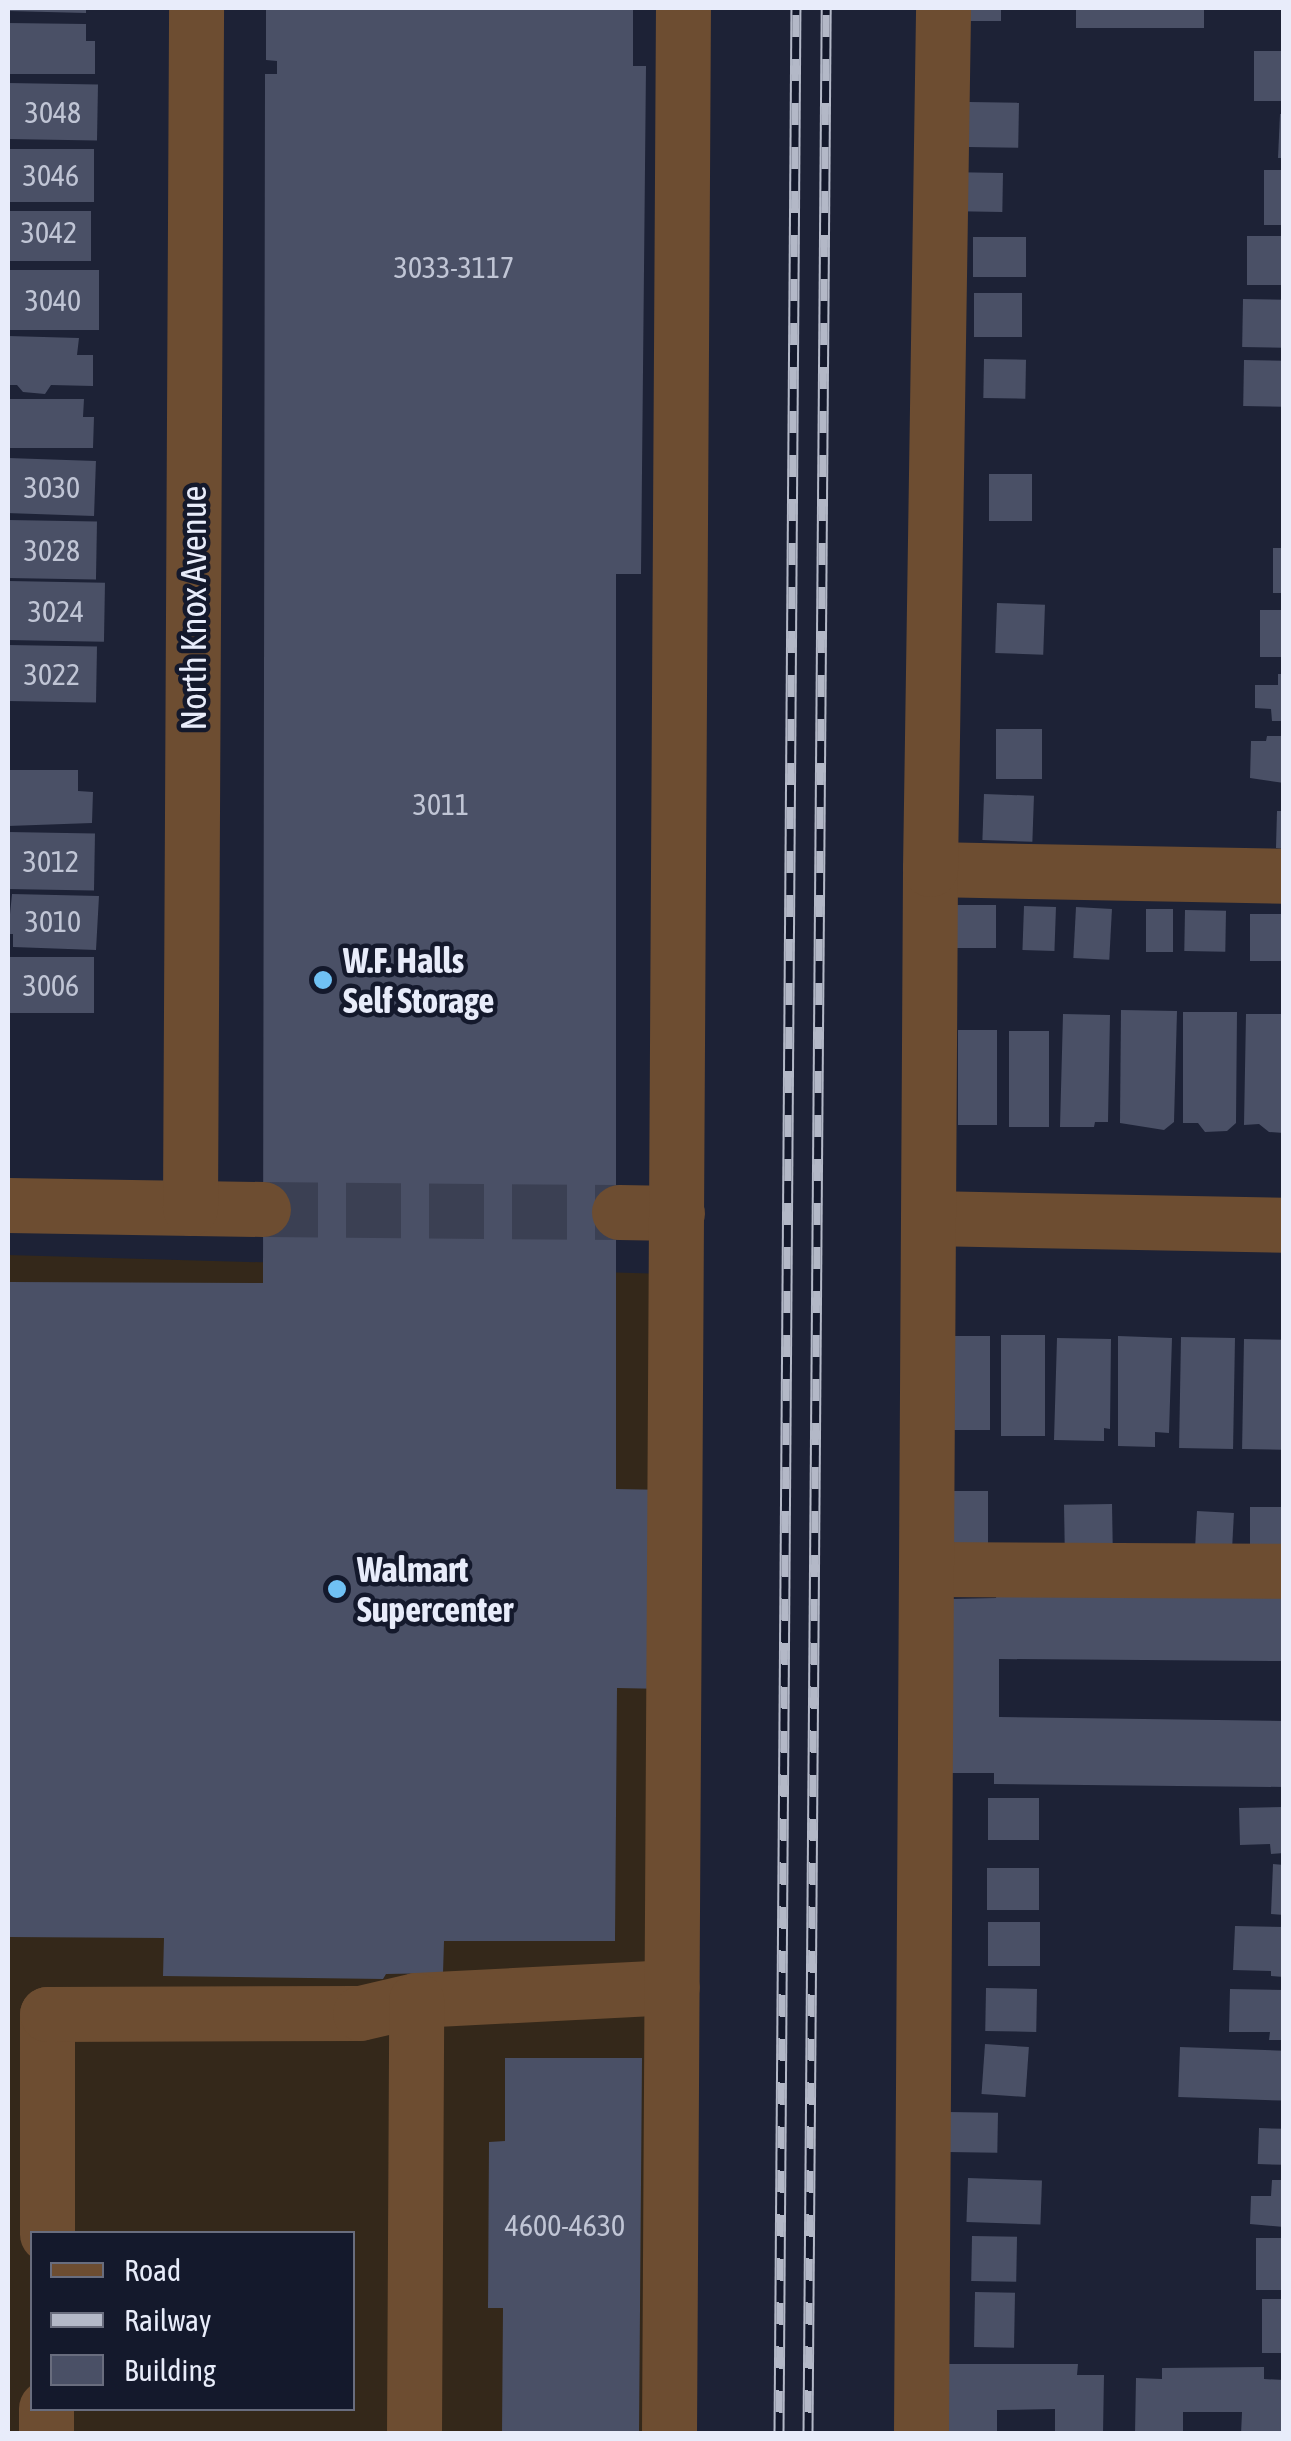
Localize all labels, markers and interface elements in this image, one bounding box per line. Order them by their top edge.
house number: 3048 [25,94,81,130]
house number: 3046 [23,157,79,193]
house number: 3042 [21,214,77,250]
house number: 3033-3117 [394,249,514,285]
house number: 3040 [25,282,81,318]
house number: 3030 [24,469,80,505]
street label: North Knox Avenue [172,486,214,730]
house number: 3028 [24,532,80,568]
house number: 3024 [28,593,84,629]
house number: 3022 [24,656,80,692]
house number: 3011 [413,786,469,822]
house number: 3012 [23,843,79,879]
house number: 3010 [25,903,81,939]
place label: W.F. Halls Self Storage [343,939,494,1021]
house number: 3006 [23,967,79,1003]
marker: W.F. Halls Self Storage [312,969,334,991]
place label: Walmart Supercenter [357,1548,513,1630]
marker: Walmart Supercenter [326,1578,348,1600]
house number: 4600-4630 [505,2207,625,2243]
legend [30,2231,355,2411]
text: Road [124,2253,181,2287]
text: Railway [124,2303,211,2337]
text: Building [124,2353,216,2387]

